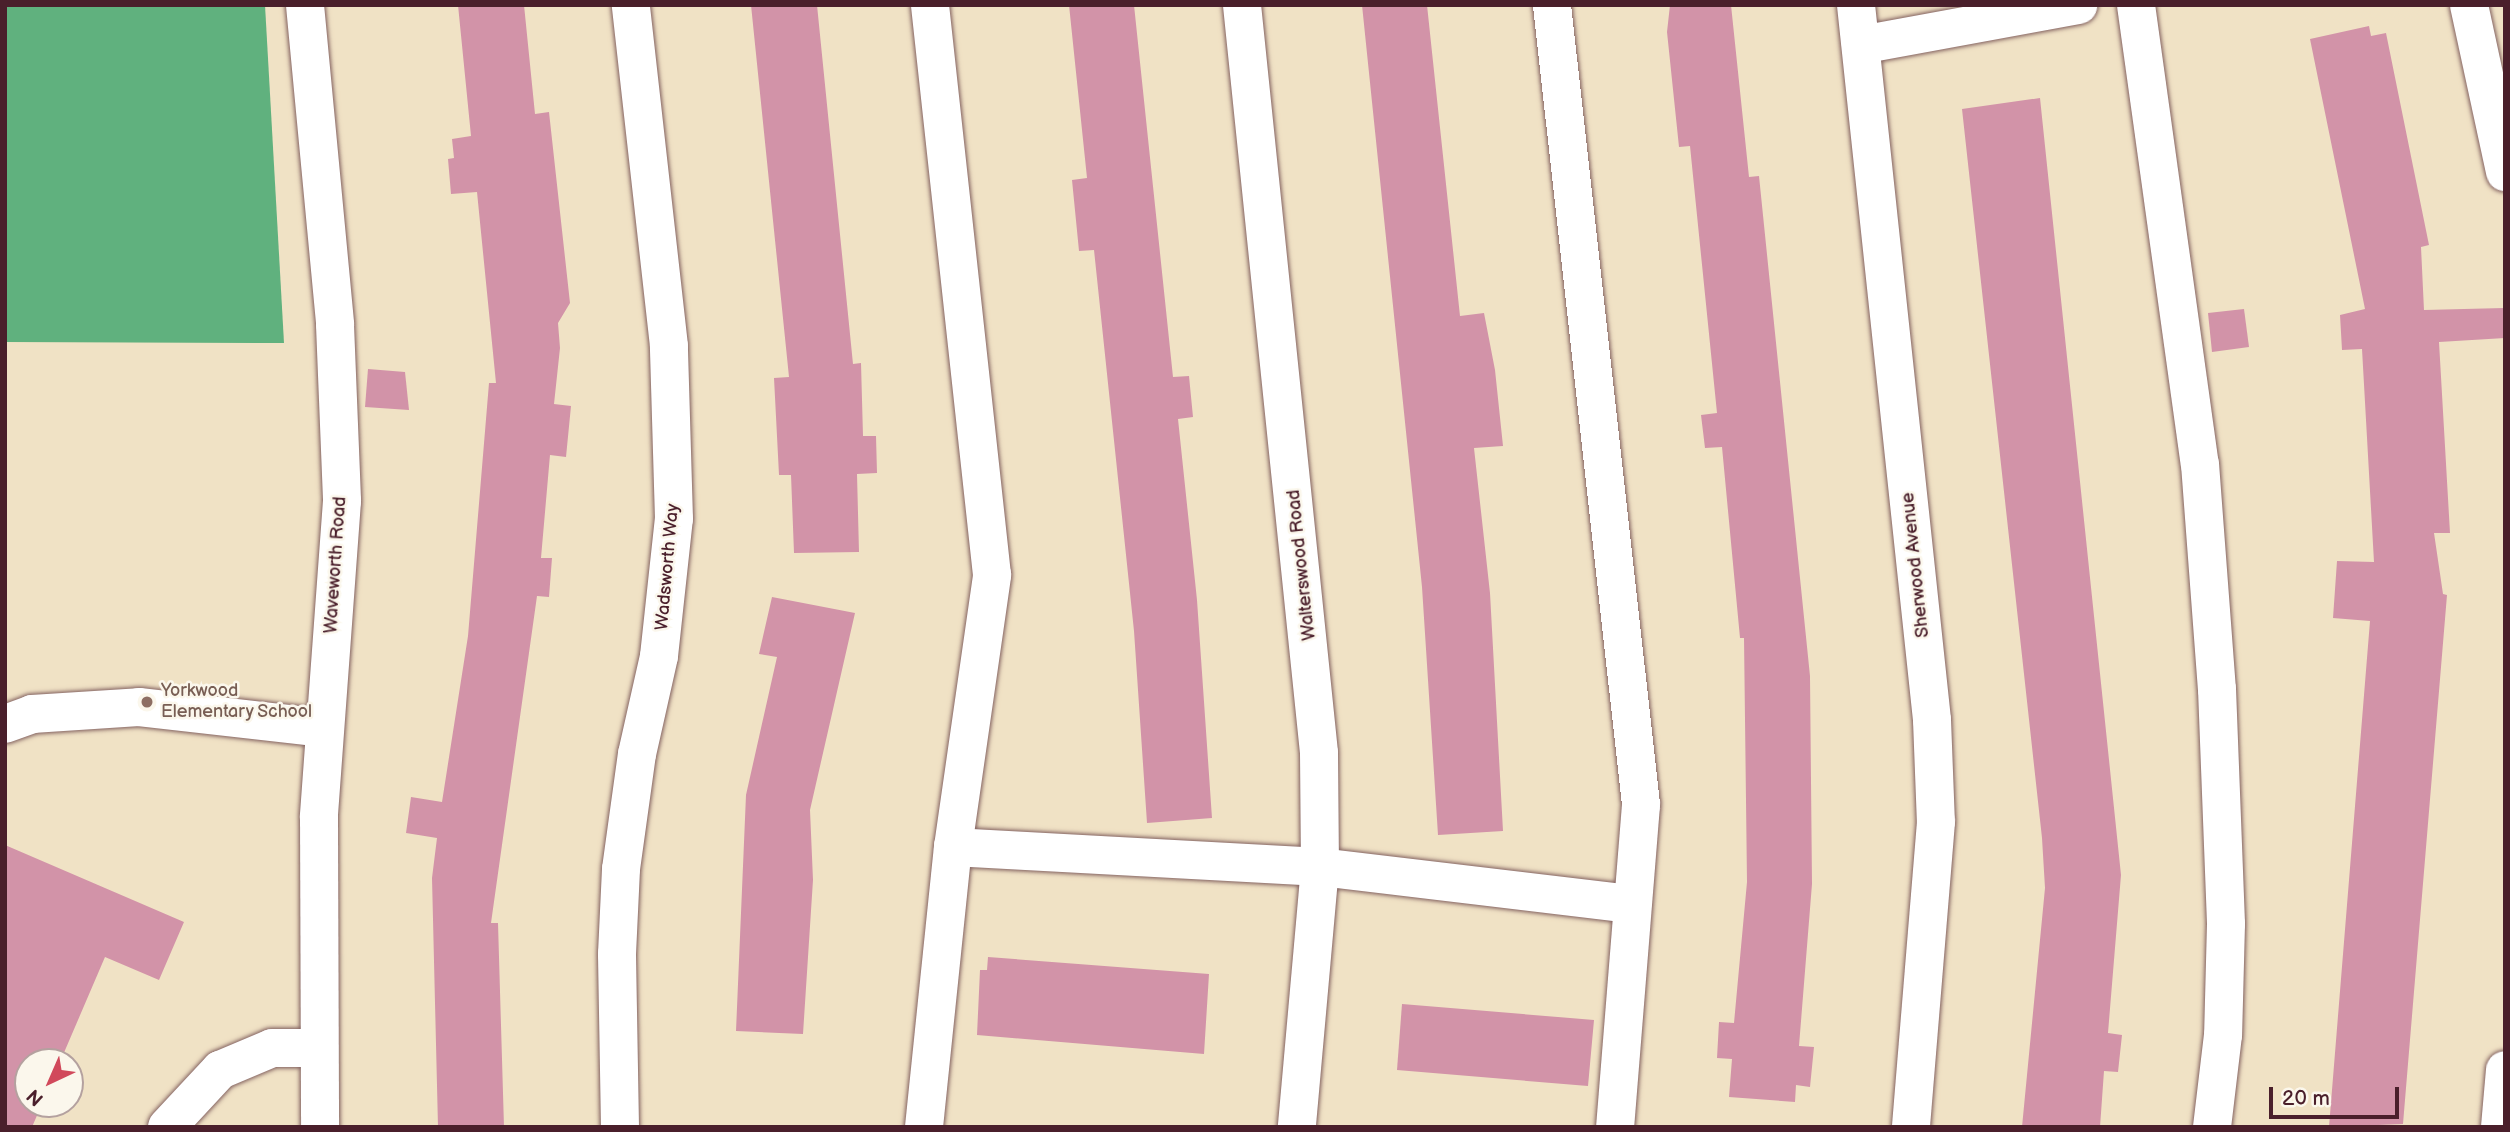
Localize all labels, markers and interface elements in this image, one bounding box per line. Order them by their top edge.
street label: Walterswood Road [1283,488,1321,642]
street label: Sherwood Avenue [1898,491,1934,639]
street label: Waveworth Road [320,496,352,634]
street label: Wadsworth Way [652,502,684,632]
place label: Yorkwood Elementary School [161,681,314,724]
marker: Yorkwood Elementary School [139,694,155,710]
north arrow [14,1048,84,1118]
scale bar [2272,1072,2402,1116]
text: N [22,1084,49,1110]
text: 20 m [2282,1086,2330,1111]

